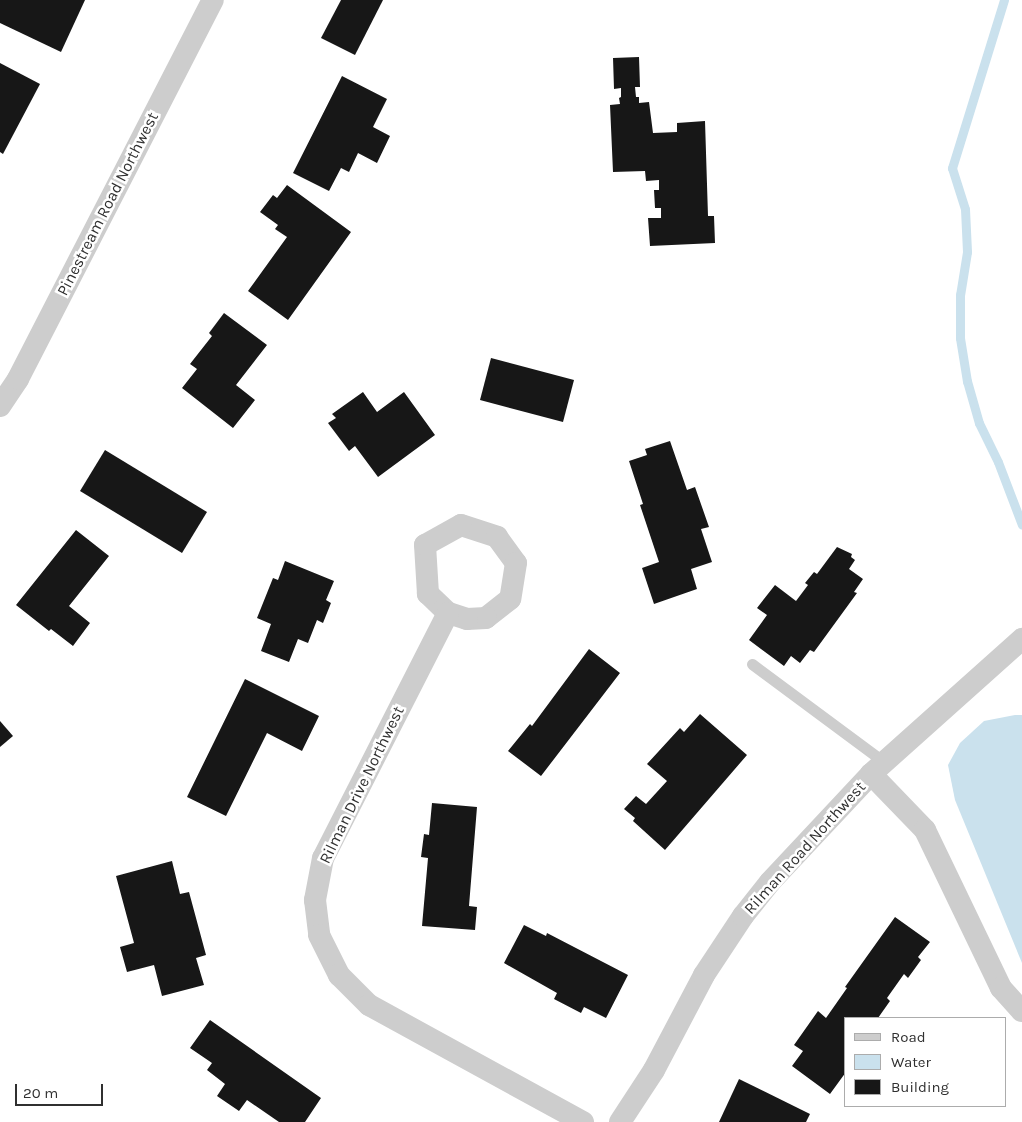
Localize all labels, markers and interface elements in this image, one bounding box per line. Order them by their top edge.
street label: Pinestream Road Northwest [53,109,163,299]
street label: Rilman Drive Northwest [315,703,409,867]
street label: Rilman Road Northwest [740,778,870,918]
legend [844,1017,1007,1107]
text: Road [891,1028,926,1046]
text: Water [891,1053,931,1071]
scale bar [18,1074,105,1106]
text: Building [891,1078,949,1096]
text: 20 m [23,1084,58,1102]

